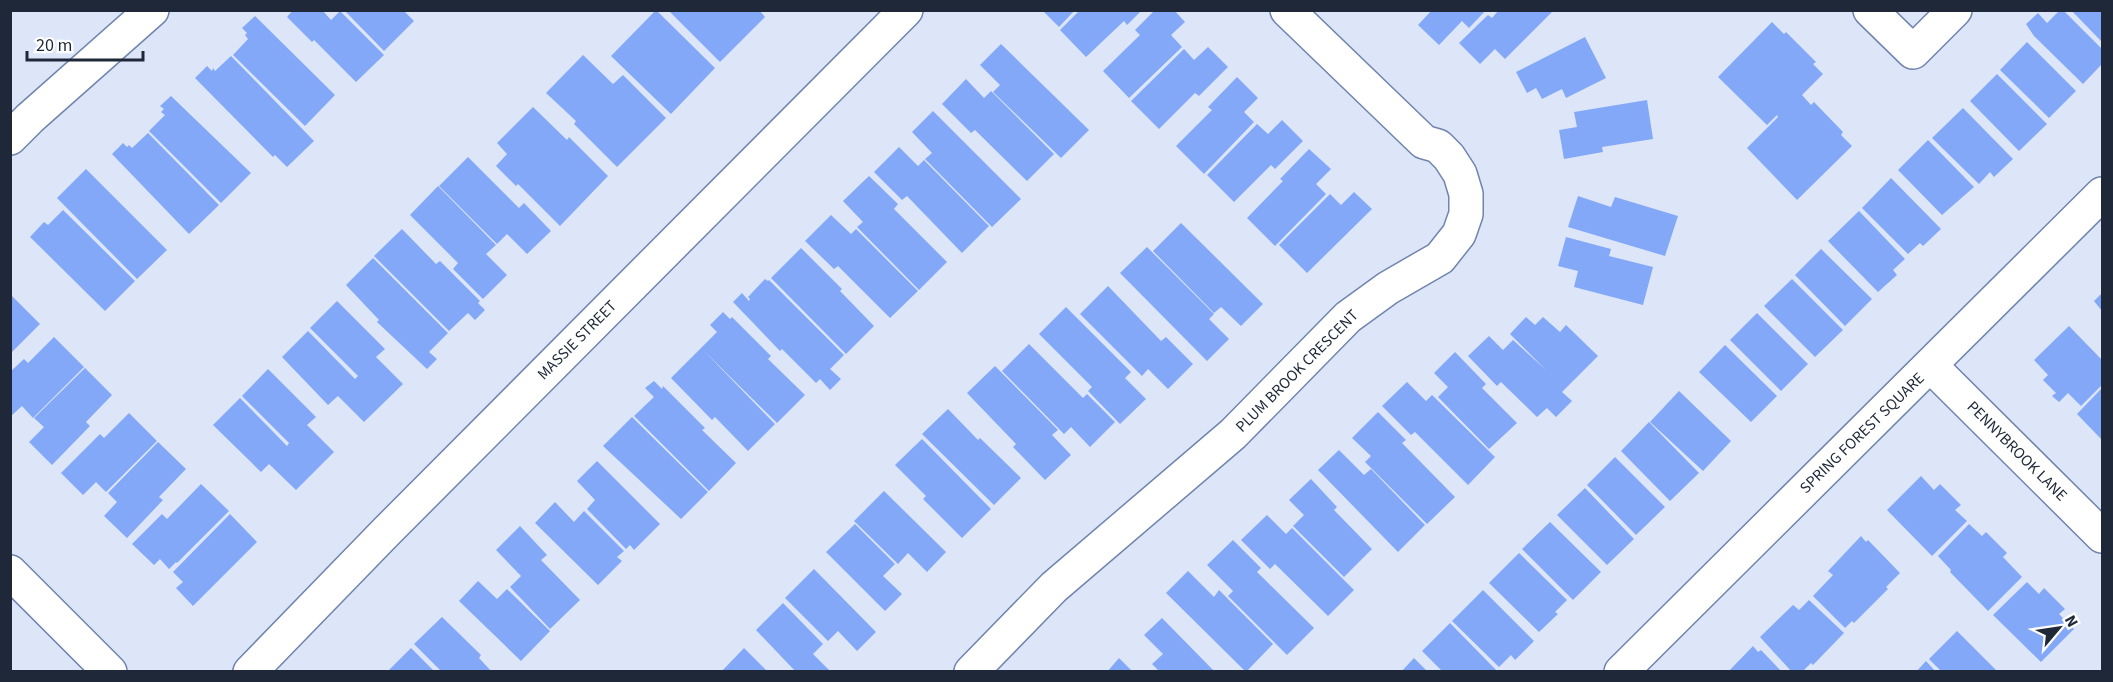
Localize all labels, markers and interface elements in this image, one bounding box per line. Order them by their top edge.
scale bar [27,24,142,62]
text: 20 m [36,33,72,58]
street label: MASSIE STREET [532,295,622,385]
street label: PLUM BROOK CRESCENT [1231,304,1364,437]
street label: SPRING FOREST SQUARE [1795,368,1929,498]
street label: PENNYBROOK LANE [1962,396,2072,506]
north arrow [2029,598,2089,658]
text: N [2059,611,2083,631]

